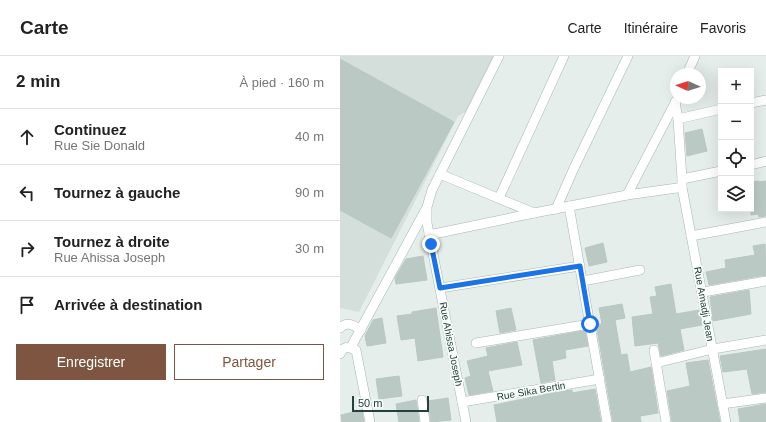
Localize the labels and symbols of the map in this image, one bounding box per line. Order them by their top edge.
north arrow [670,68,706,104]
route end [422,235,440,253]
street label: Rue Amadji Jean [692,266,716,342]
street label: Rue Ahissa Joseph [437,301,465,387]
route start [581,315,599,333]
street label: Rue Sika Bertin [496,380,566,402]
scale bar [352,394,429,413]

